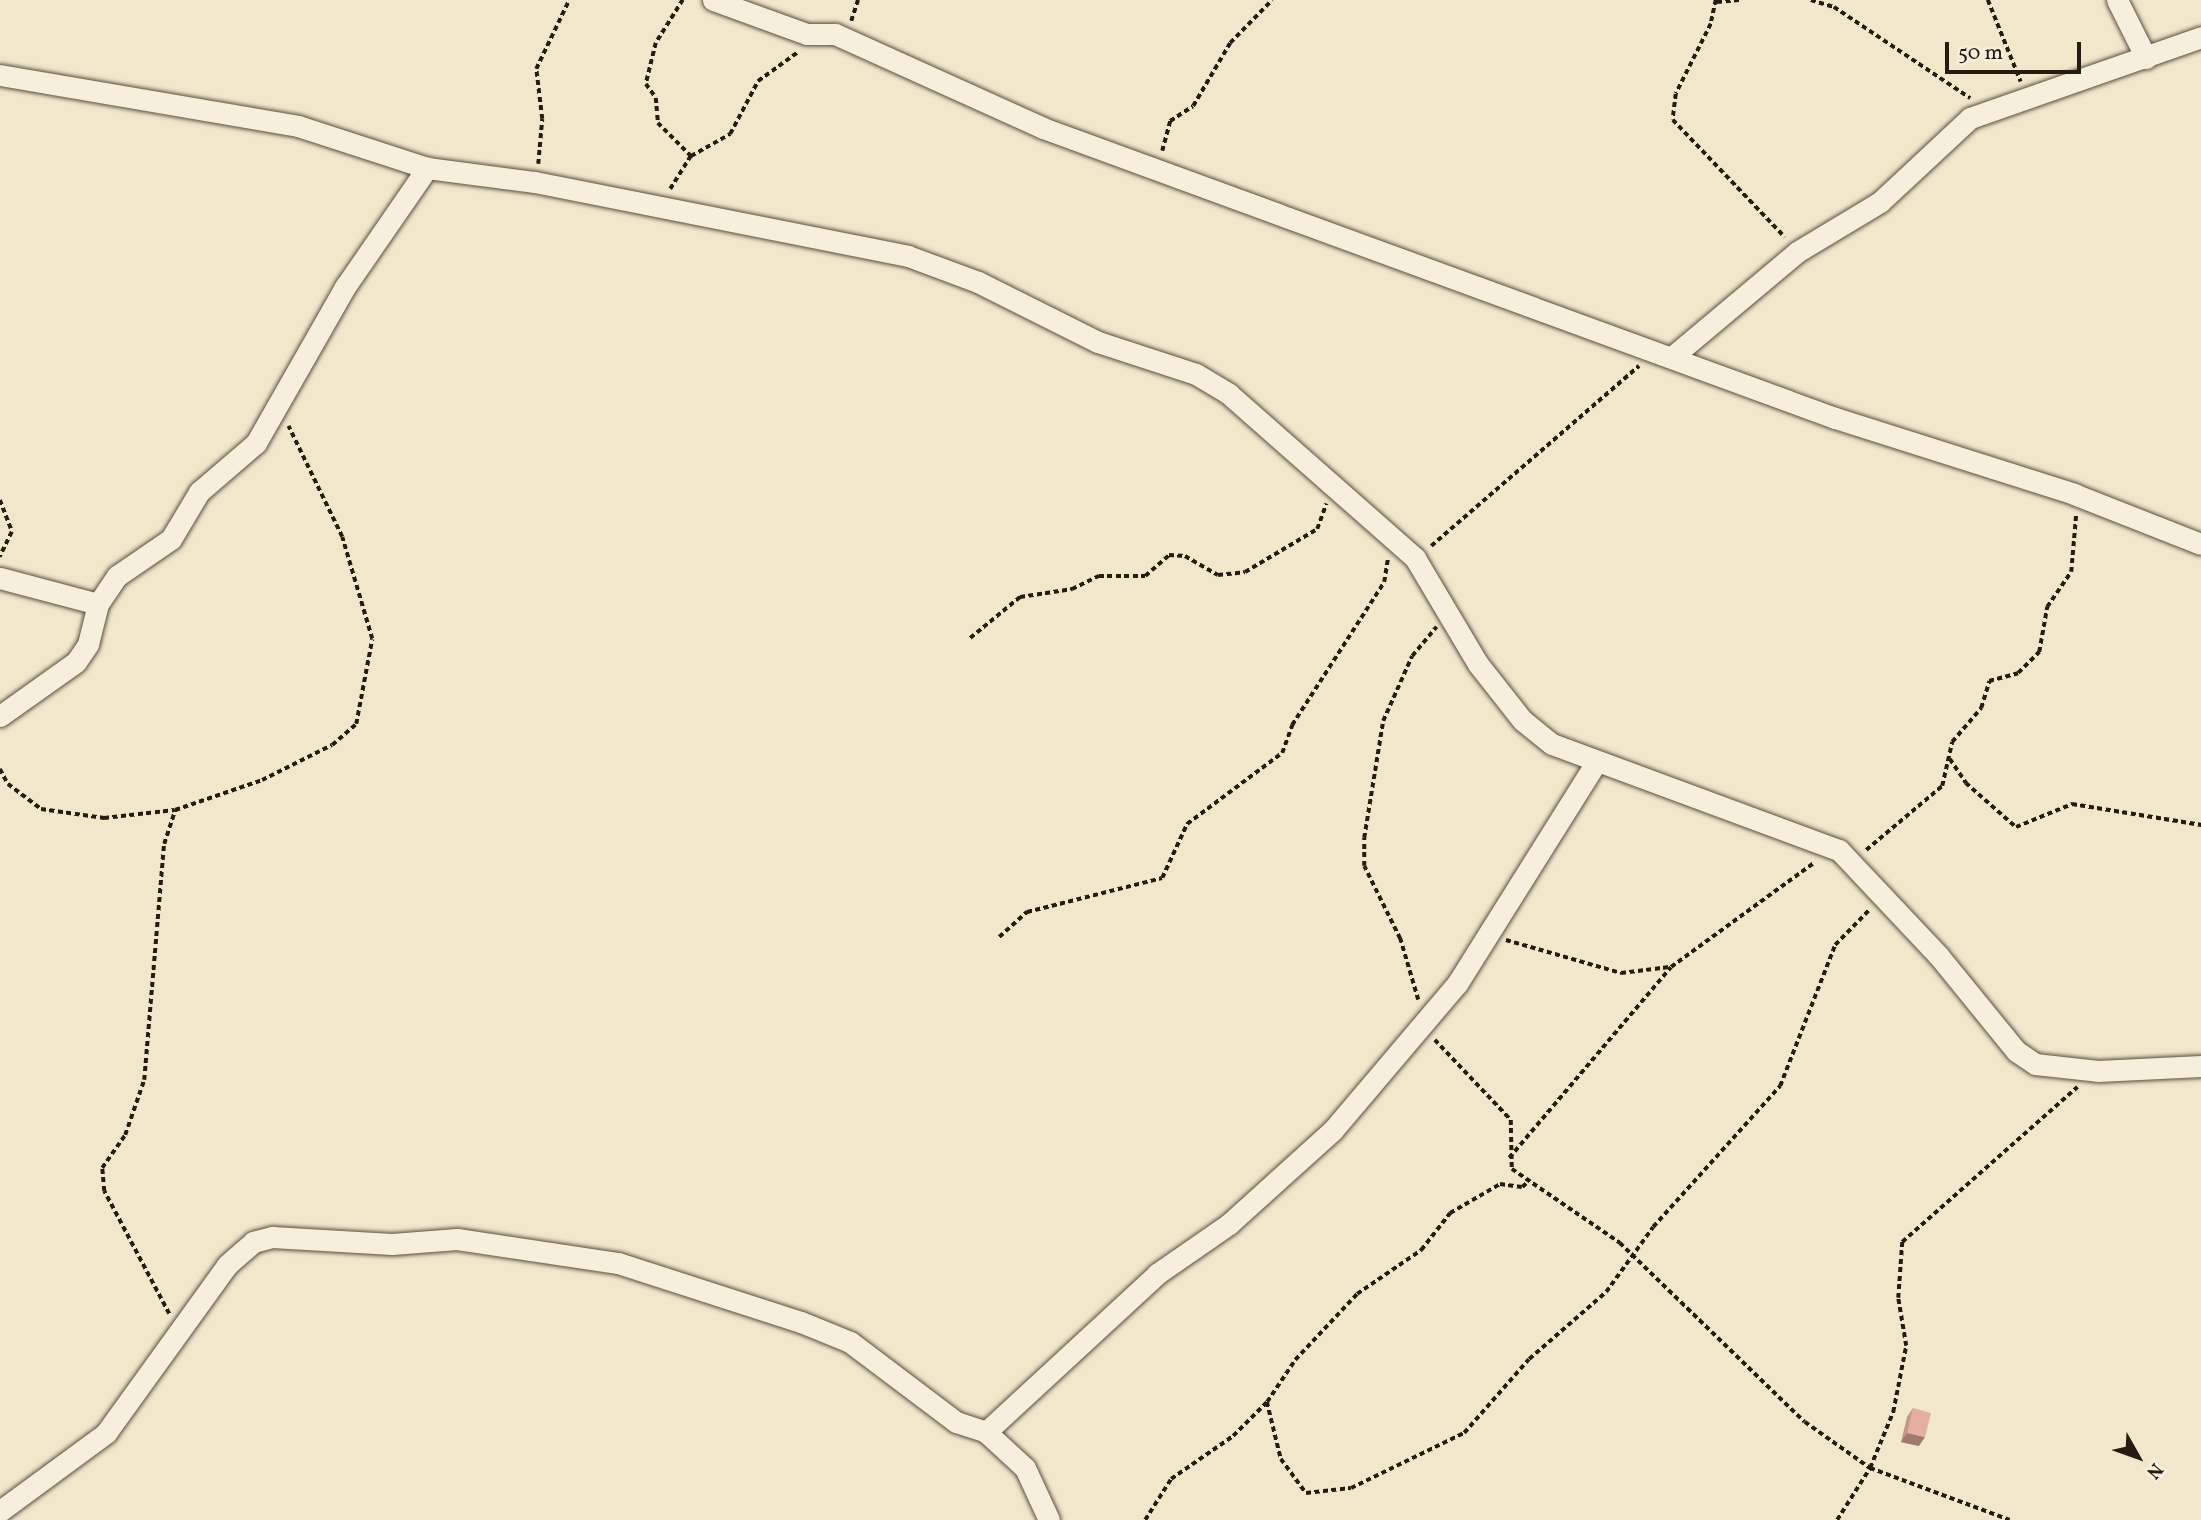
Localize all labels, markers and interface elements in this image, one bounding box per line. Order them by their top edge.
scale bar [1949,28,2086,72]
text: 50 m [1958,39,2003,68]
north arrow [2103,1422,2173,1492]
text: N [2140,1457,2168,1484]

